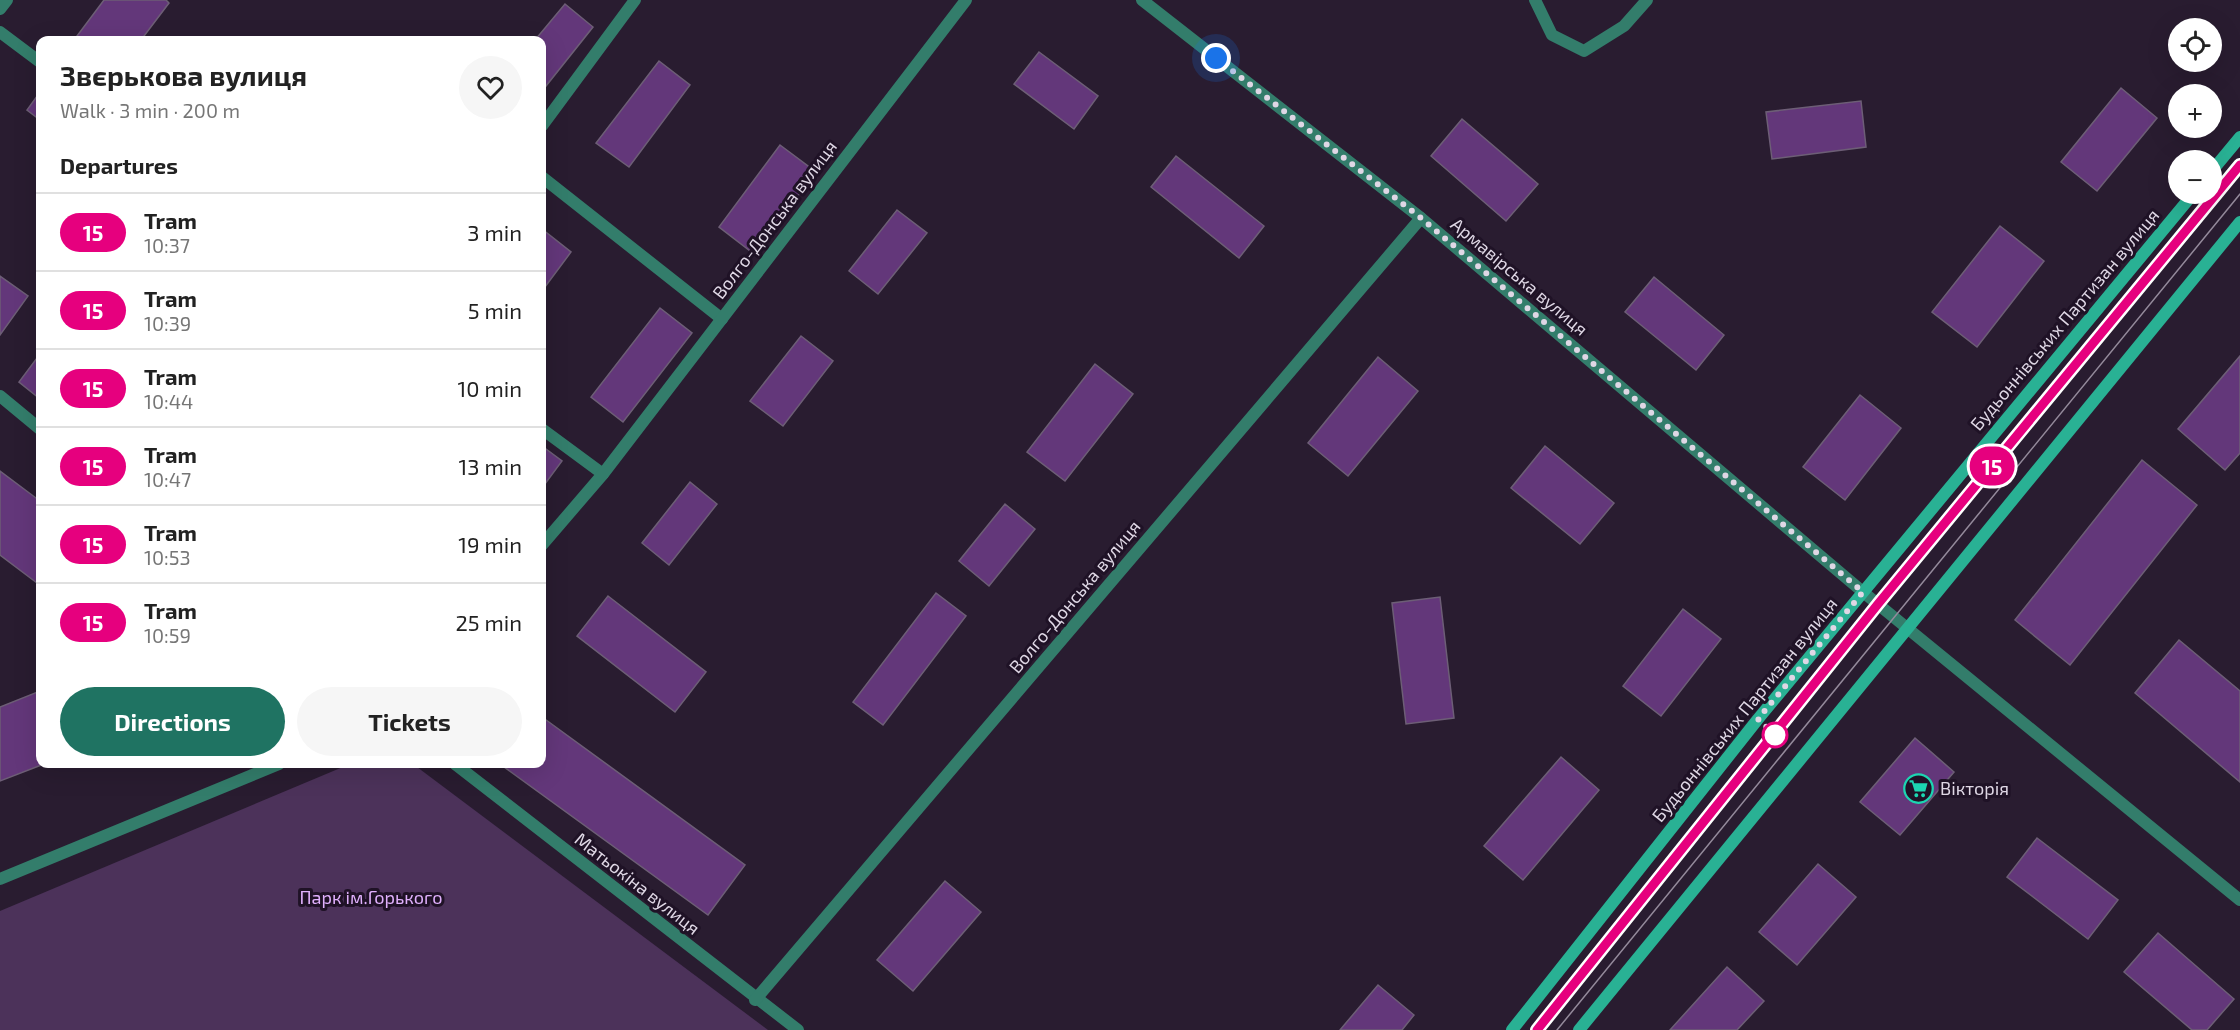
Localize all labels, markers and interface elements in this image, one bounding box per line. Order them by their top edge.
map controls [2168,18,2222,204]
button: locate [2168,18,2222,72]
your location [1201,43,1231,73]
button: heart [459,56,522,119]
text: Звєрькова вулиця [60,58,307,92]
button: + [2168,84,2222,138]
text: Walk · 3 min · 200 m [60,98,240,122]
street label: Волго-Донська вулиця [707,136,841,303]
button: − [2168,150,2222,204]
text: Departures [60,152,178,178]
street label: Будьоннівських Партизан вулиця [1965,204,2163,435]
text: Tram [144,207,197,233]
street label: Армавірська вулиця [1447,213,1593,340]
text: 3 min [467,219,522,245]
text: 15 [83,220,103,245]
text: 10:37 [144,233,190,257]
text: Tram [144,285,197,311]
text: 5 min [468,297,522,323]
text: 15 [83,298,103,323]
text: 10:39 [144,311,191,335]
text: Tram [144,363,197,389]
text: 10 min [458,375,522,401]
text: 15 [83,376,103,401]
text: 10:44 [144,389,193,413]
text: Tram [144,441,197,467]
line badge: 15 [1965,446,2019,486]
text: 13 min [459,453,522,479]
text: 15 [83,454,103,479]
text: 15 [1982,454,2002,479]
text: 10:47 [144,467,191,491]
street label: Волго-Донська вулиця [1004,515,1145,677]
text: Tram [144,519,197,545]
text: 19 min [458,531,522,557]
text: 15 [83,532,103,557]
text: 10:53 [144,545,191,569]
street label: Будьоннівських Партизан вулиця [1647,593,1842,826]
text: Tram [144,597,197,623]
text: 25 min [455,609,522,635]
text: 15 [83,610,103,635]
text: 10:59 [144,623,191,647]
button: Directions [60,687,285,756]
button: Tickets [297,687,522,756]
unlabelled marker [1762,722,1788,748]
supermarket icon: Вікторія [1903,773,1935,805]
place label: Вікторія [1940,777,2009,799]
street label: Матьокіна вулиця [571,828,705,939]
park label: Парк iм.Горького [299,886,443,908]

